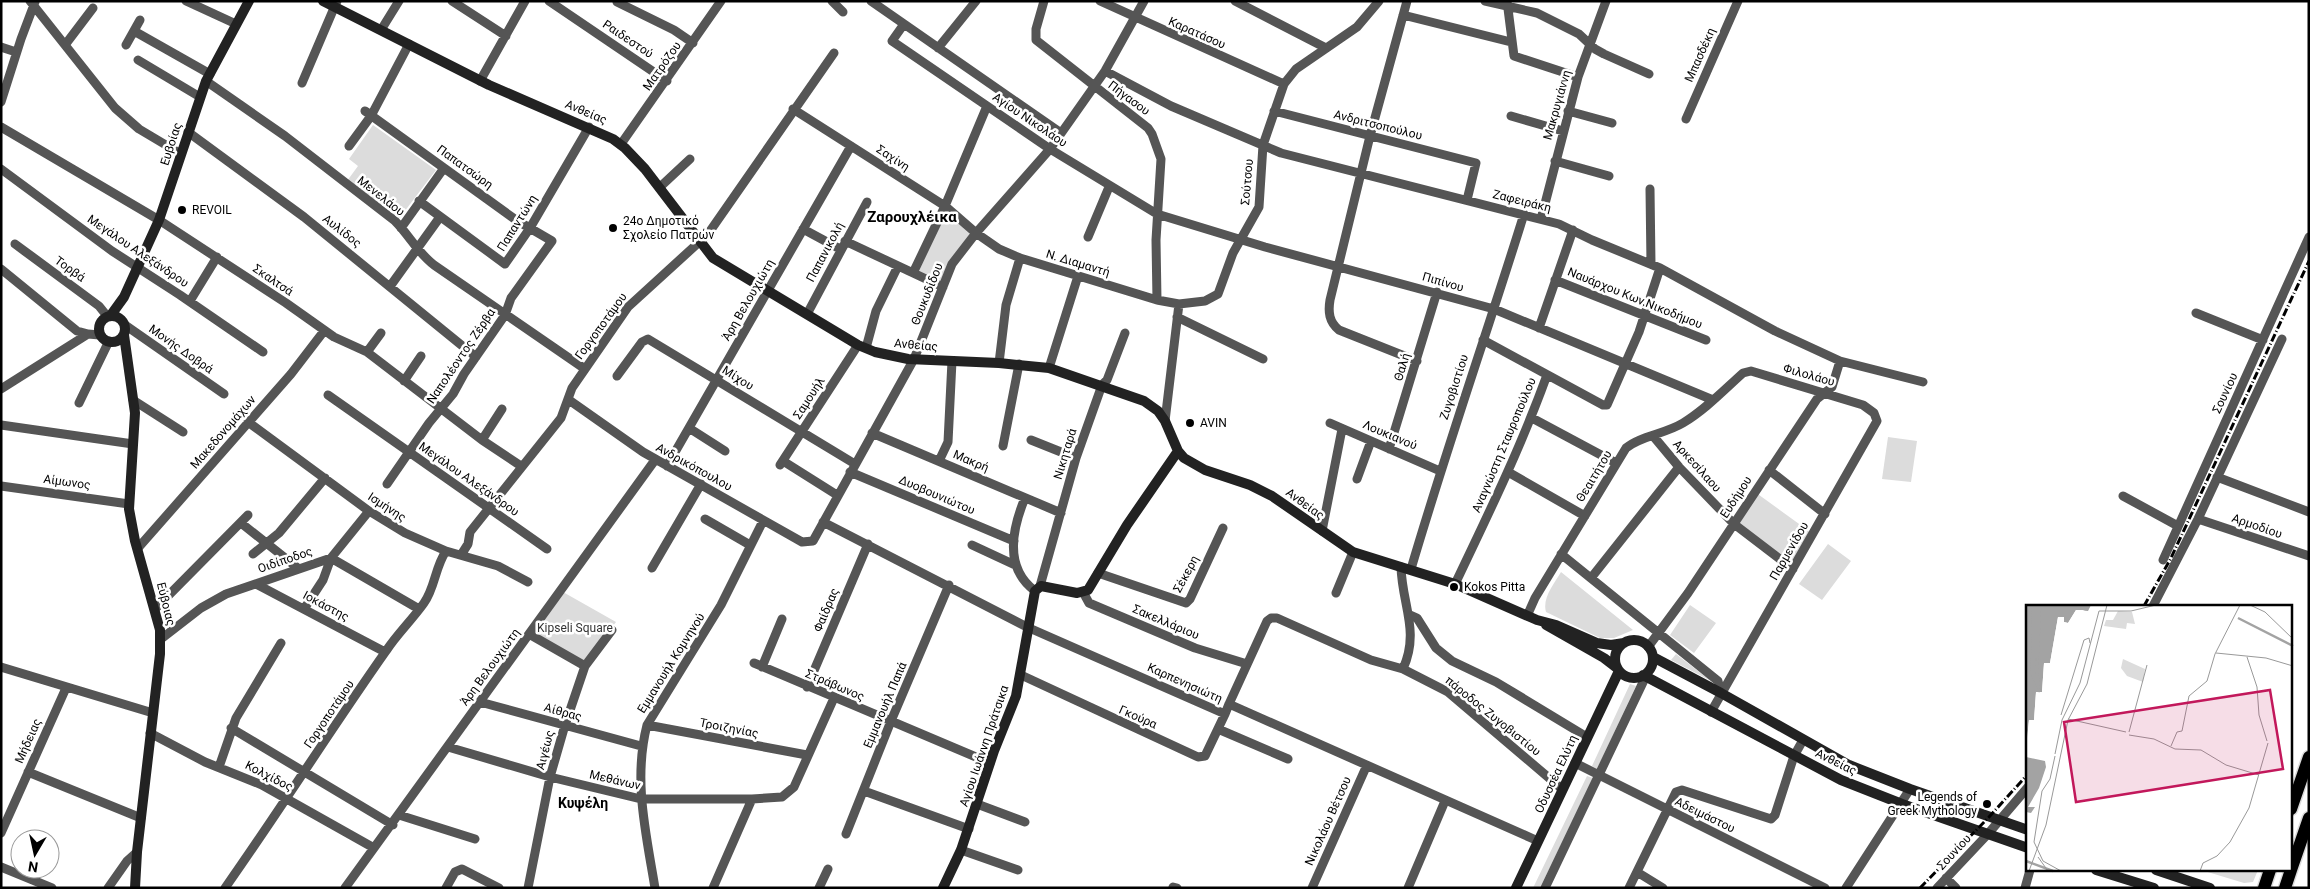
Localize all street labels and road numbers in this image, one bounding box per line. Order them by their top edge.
street label: Καρατάσου [1166,14,1228,52]
street label: Ραιδεστού [600,17,656,61]
street label: Μπασδέκη [1682,26,1718,84]
street label: Ματρόζου [640,39,684,93]
street label: Μακρυγιάννη [1540,68,1574,142]
street label: Πήγασου [1106,78,1152,118]
street label: Αγίου Νικολάου [990,90,1070,150]
street label: Ανθείας [563,97,609,127]
street label: Ανδριτσοπούλου [1332,107,1424,143]
street label: Ευβοίας [157,121,185,167]
street label: Παπατσώρη [434,142,496,192]
street label: Σαχίνη [874,142,912,174]
street label: Σούτσου [1238,158,1256,206]
street label: Μενελάου [355,173,407,219]
street label: Ζαφειράκη [1491,187,1553,215]
street label: Παπαντώνη [494,192,540,254]
street label: Μεγάλου Αλεξάνδρου [84,212,191,291]
street label: Αυλίδος [320,212,364,250]
street label: Παπανικολή [803,220,847,284]
street label: Ν. Διαμαντή [1044,247,1112,279]
street label: Τορβά [52,253,88,285]
street label: Άρη Βελουχιώτη [719,257,777,343]
street label: Σκαλτσά [250,261,296,299]
street label: Θουκυδίδου [908,261,946,327]
street label: Ναυάρχου Κων.Νικοδήμου [1566,265,1704,331]
street label: Πιπίνου [1421,269,1465,295]
street label: Γοργοποτάμου [572,290,630,362]
street label: Ναπολέοντος Ζέρβα [424,306,498,406]
street label: Μονής Δοβρά [146,322,216,376]
street label: Ανθείας [894,336,938,354]
street label: Θαλή [1391,351,1413,383]
street label: Ζυγοβιστίου [1437,353,1471,421]
street label: Φιλολάου [1782,361,1836,389]
street label: Μίχου [720,363,756,393]
street label: Σουνίου [2209,370,2241,416]
street label: Σαμουήλ [790,374,828,422]
street label: Αναγνώστη Σταυροπούλου [1469,375,1539,515]
street label: Μακεδονομάχων [187,392,259,471]
street label: Λουκιανού [1361,417,1419,453]
street label: Νικηταρά [1051,427,1079,481]
street label: Αρκεσίλαου [1670,437,1724,495]
street label: Μεγάλου Αλεξάνδρου [416,439,522,520]
street label: Ανδρικόπουλου [653,440,735,494]
street label: Μακρή [951,447,991,475]
street label: Θεαιτήτου [1573,448,1615,504]
street label: Αίμωνος [43,472,91,492]
street label: Δυοβουνιώτου [897,473,977,517]
street label: Ευδήμου [1717,473,1755,521]
street label: Ανθείας [1283,485,1327,523]
street label: Ισμήνης [365,489,409,525]
street label: Αρμοδίου [2230,511,2284,541]
street label: Παρμενίδου [1767,519,1811,583]
street label: Οιδίποδος [256,544,314,576]
street label: Σέκερη [1170,553,1202,595]
street label: Εύβοιας [154,581,178,627]
street label: Φαίδρας [811,586,841,634]
street label: Ιοκάστης [301,588,351,624]
street label: Σακελλάριου [1131,602,1201,642]
street label: Εμμανουήλ Κομνηνού [634,610,708,716]
street label: Άρη Βελουχιώτη [457,626,523,708]
street label: Εμμανουήλ Παπά [861,660,910,750]
street label: Καρπενησιώτη [1145,660,1225,706]
street label: Στράβωνος [803,666,867,704]
street label: πάροδος Ζυγοβιστίου [1443,673,1543,759]
street label: Γοργοποτάμου [301,677,357,751]
street label: Αγίου Ιωάννη Πράτσικα [957,683,1011,809]
street label: Αίθρας [543,700,583,724]
street label: Γκούρα [1117,702,1159,732]
street label: Τροιζηνίας [698,715,760,741]
street label: Μήδειας [12,716,44,766]
street label: Αιγέως [533,729,557,771]
street label: Οδυσσέα Ελύτη [1532,733,1580,815]
street label: Ανθείας [1813,746,1859,778]
street label: Κολχίδος [243,758,295,794]
street label: Μεθάνων [588,767,642,793]
street label: Νικολάου Βέτσου [1302,774,1354,868]
street label: Αδειμάστου [1673,794,1737,836]
street label: Σουνίου [1934,831,1974,873]

